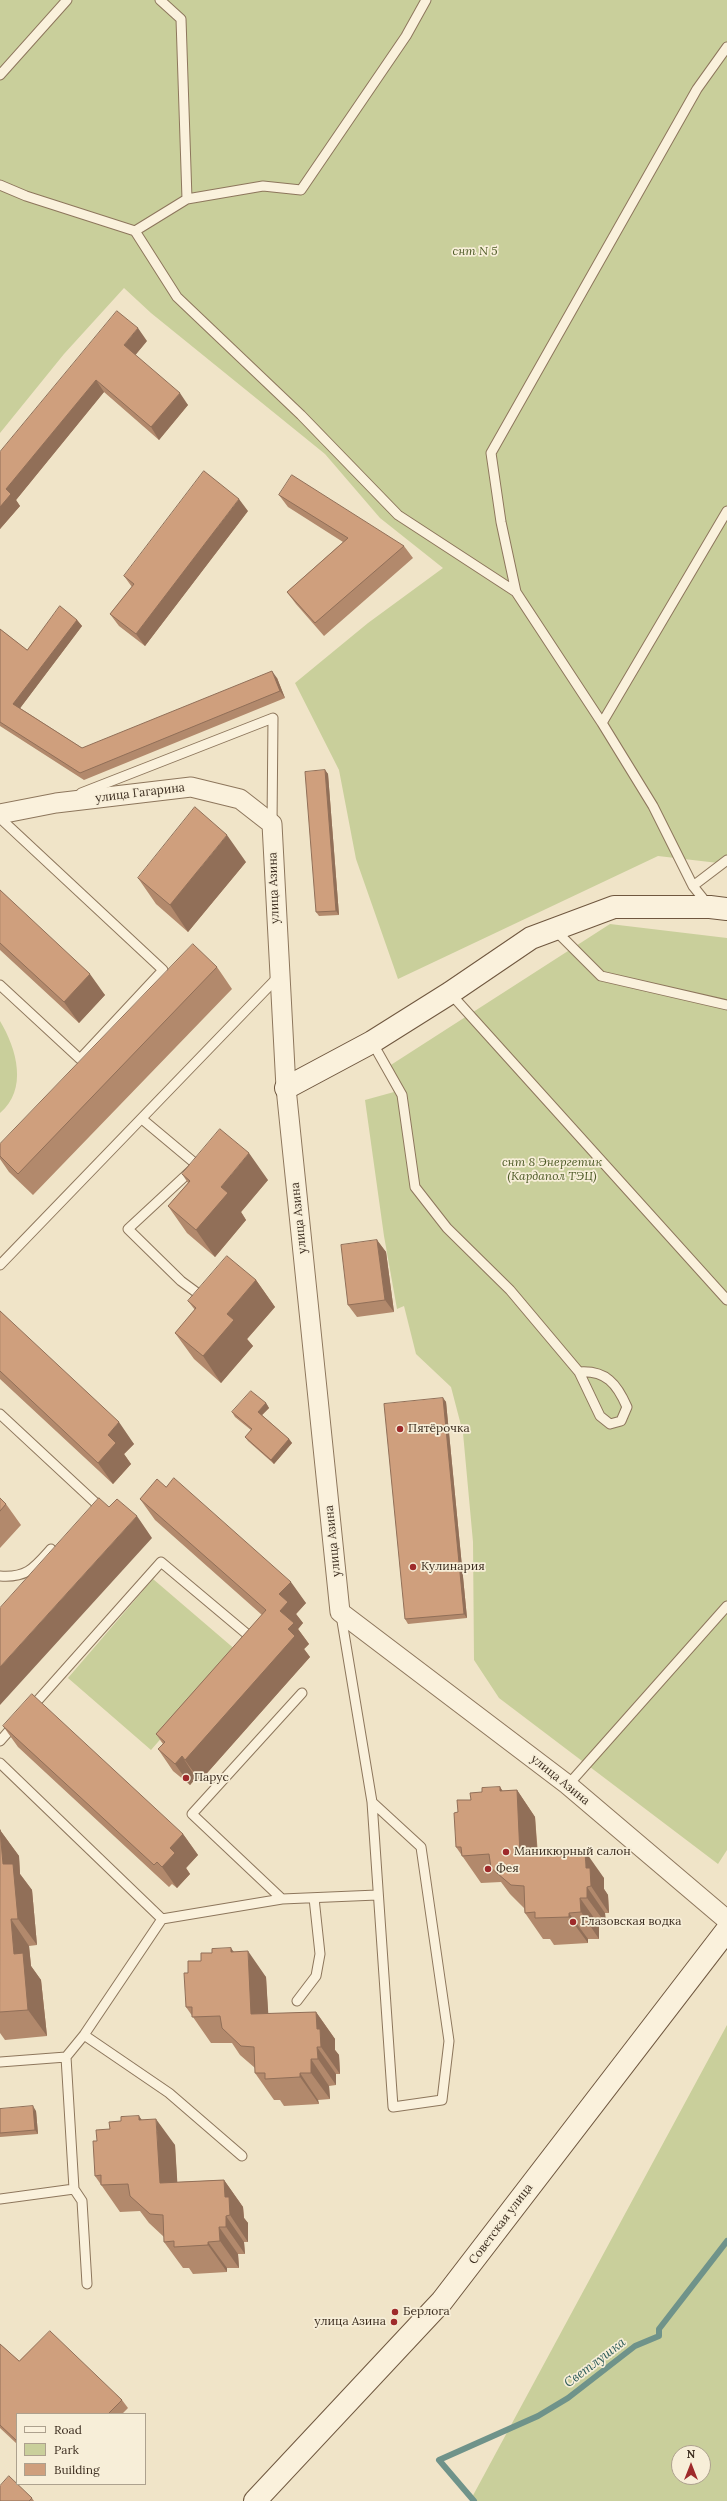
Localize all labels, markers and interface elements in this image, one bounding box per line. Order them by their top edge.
park label: снт N 5 [452,245,498,259]
street label: улица Гагарина [94,780,186,806]
street label: улица Азина [266,852,282,924]
park label: снт 8 Энергетик (Кардапол ТЭЦ) [502,1156,602,1184]
street label: улица Азина [288,1182,310,1254]
place label: Пятёрочка [408,1422,470,1436]
marker: Пятёрочка [395,1424,405,1434]
street label: улица Азина [322,1505,344,1577]
place label: Кулинария [421,1560,485,1574]
marker: Кулинария [408,1562,418,1572]
street label: улица Азина [528,1752,592,1808]
place label: Парус [194,1771,229,1785]
marker: Парус [181,1773,191,1783]
place label: Маникюрный салон [514,1845,631,1859]
marker: Маникюрный салон [501,1847,511,1857]
place label: Фея [496,1862,519,1876]
marker: Фея [483,1864,493,1874]
place label: Глазовская водка [581,1915,681,1929]
marker: Глазовская водка [568,1917,578,1927]
street label: Советская улица [466,2181,536,2267]
place label: Берлога [403,2305,450,2319]
marker: Берлога [390,2307,400,2317]
place label: улица Азина [314,2315,386,2329]
marker: улица Азина [389,2317,399,2327]
water label: Светлушка [561,2335,629,2391]
legend [16,2413,146,2485]
text: Road [54,2422,82,2437]
text: Park [54,2442,79,2457]
north arrow [671,2445,711,2485]
text: N [687,2447,695,2461]
text: Building [54,2462,100,2477]

